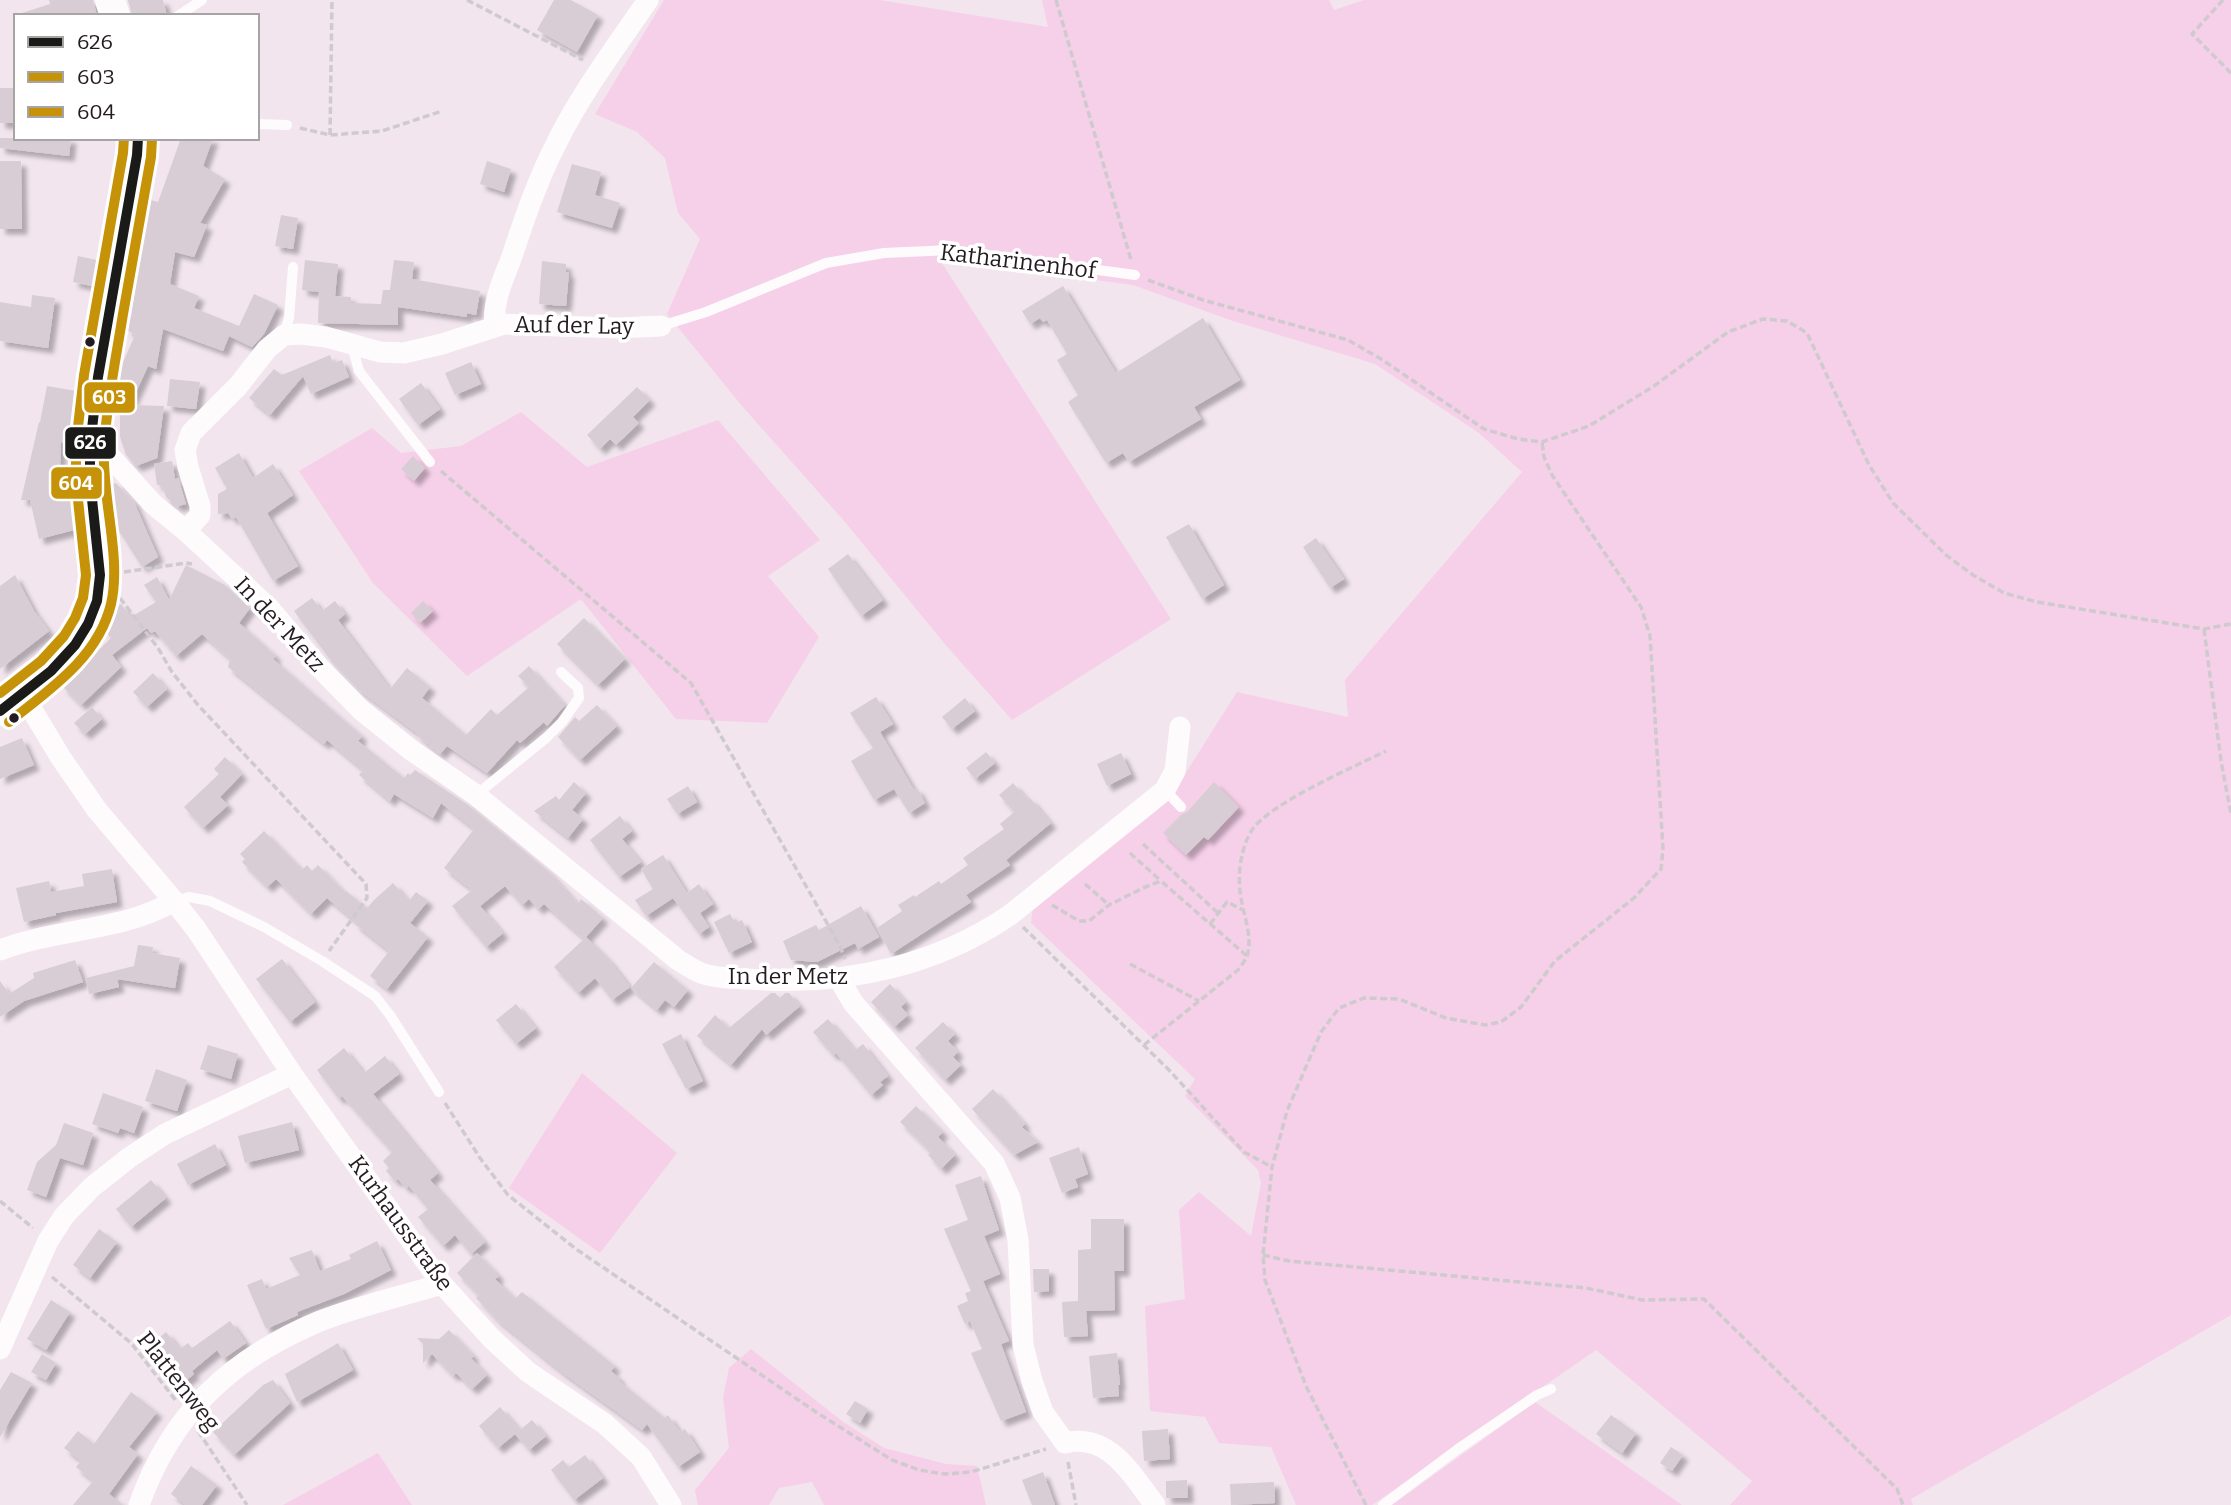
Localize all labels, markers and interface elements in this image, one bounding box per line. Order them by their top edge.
legend [14,14,259,140]
text: 626 [77,29,113,55]
text: 603 [77,64,115,90]
text: 604 [77,99,115,125]
street label: Katharinenhof [938,238,1100,285]
street label: Auf der Lay [514,310,635,340]
unlabelled marker [83,335,97,349]
line badge: 603 [83,381,136,414]
text: 603 [92,386,126,409]
line badge: 626 [64,426,117,460]
text: 626 [74,431,106,454]
line badge: 604 [50,466,103,500]
text: 604 [59,472,94,495]
street label: In der Metz [229,570,331,678]
unlabelled marker [7,711,21,725]
street label: In der Metz [728,962,848,990]
street label: Kurhausstraße [343,1150,459,1296]
street label: Plattenweg [131,1326,227,1436]

